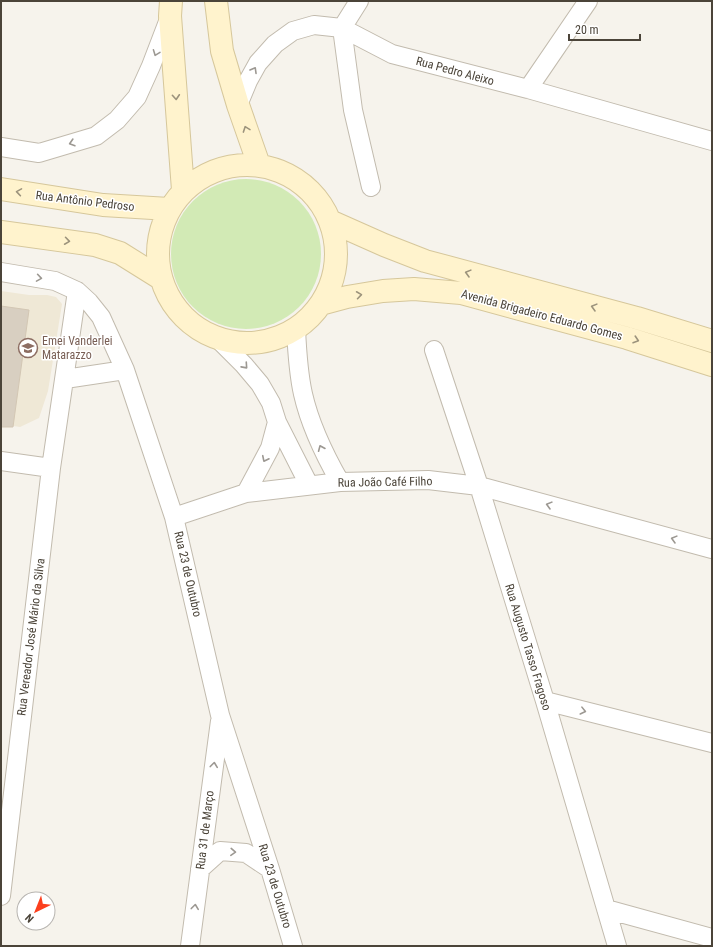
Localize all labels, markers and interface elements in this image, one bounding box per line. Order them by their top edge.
scale bar [569,16,640,42]
text: 20 m [575,23,599,37]
one-way arrow [153,49,161,56]
street label: Rua Pedro Aleixo [414,54,496,88]
one-way arrow [250,67,257,74]
one-way arrow [172,94,181,100]
one-way arrow [242,125,251,132]
one-way arrow [69,138,76,147]
one-way arrow [16,188,22,197]
street label: Rua Antônio Pedroso [35,188,135,214]
one-way arrow [64,236,70,245]
one-way arrow [465,269,472,278]
one-way arrow [36,273,43,282]
street label: Avenida Brigadeiro Eduardo Gomes [460,287,624,343]
one-way arrow [355,291,362,300]
one-way arrow [591,303,598,312]
place label: Emei Vanderlei Matarazzo [42,334,113,362]
one-way arrow [632,335,639,344]
school or university icon: Emei Vanderlei Matarazzo [17,337,39,359]
one-way arrow [240,361,247,369]
one-way arrow [318,444,326,451]
one-way arrow [262,455,270,462]
street label: Rua João Café Filho [338,474,432,490]
one-way arrow [546,501,553,510]
street label: Rua 23 de Outubro [171,530,205,618]
one-way arrow [671,535,678,544]
street label: Rua Vereador José Mário da Silva [14,557,48,717]
street label: Rua Augusto Tasso Fragoso [502,582,554,712]
one-way arrow [579,706,586,715]
one-way arrow [209,761,218,768]
street label: Rua 31 de Março [193,790,217,870]
street label: Rua 23 de Outubro [256,842,294,930]
one-way arrow [230,848,236,856]
north arrow [16,891,56,931]
one-way arrow [190,904,199,910]
text: N [22,911,36,925]

